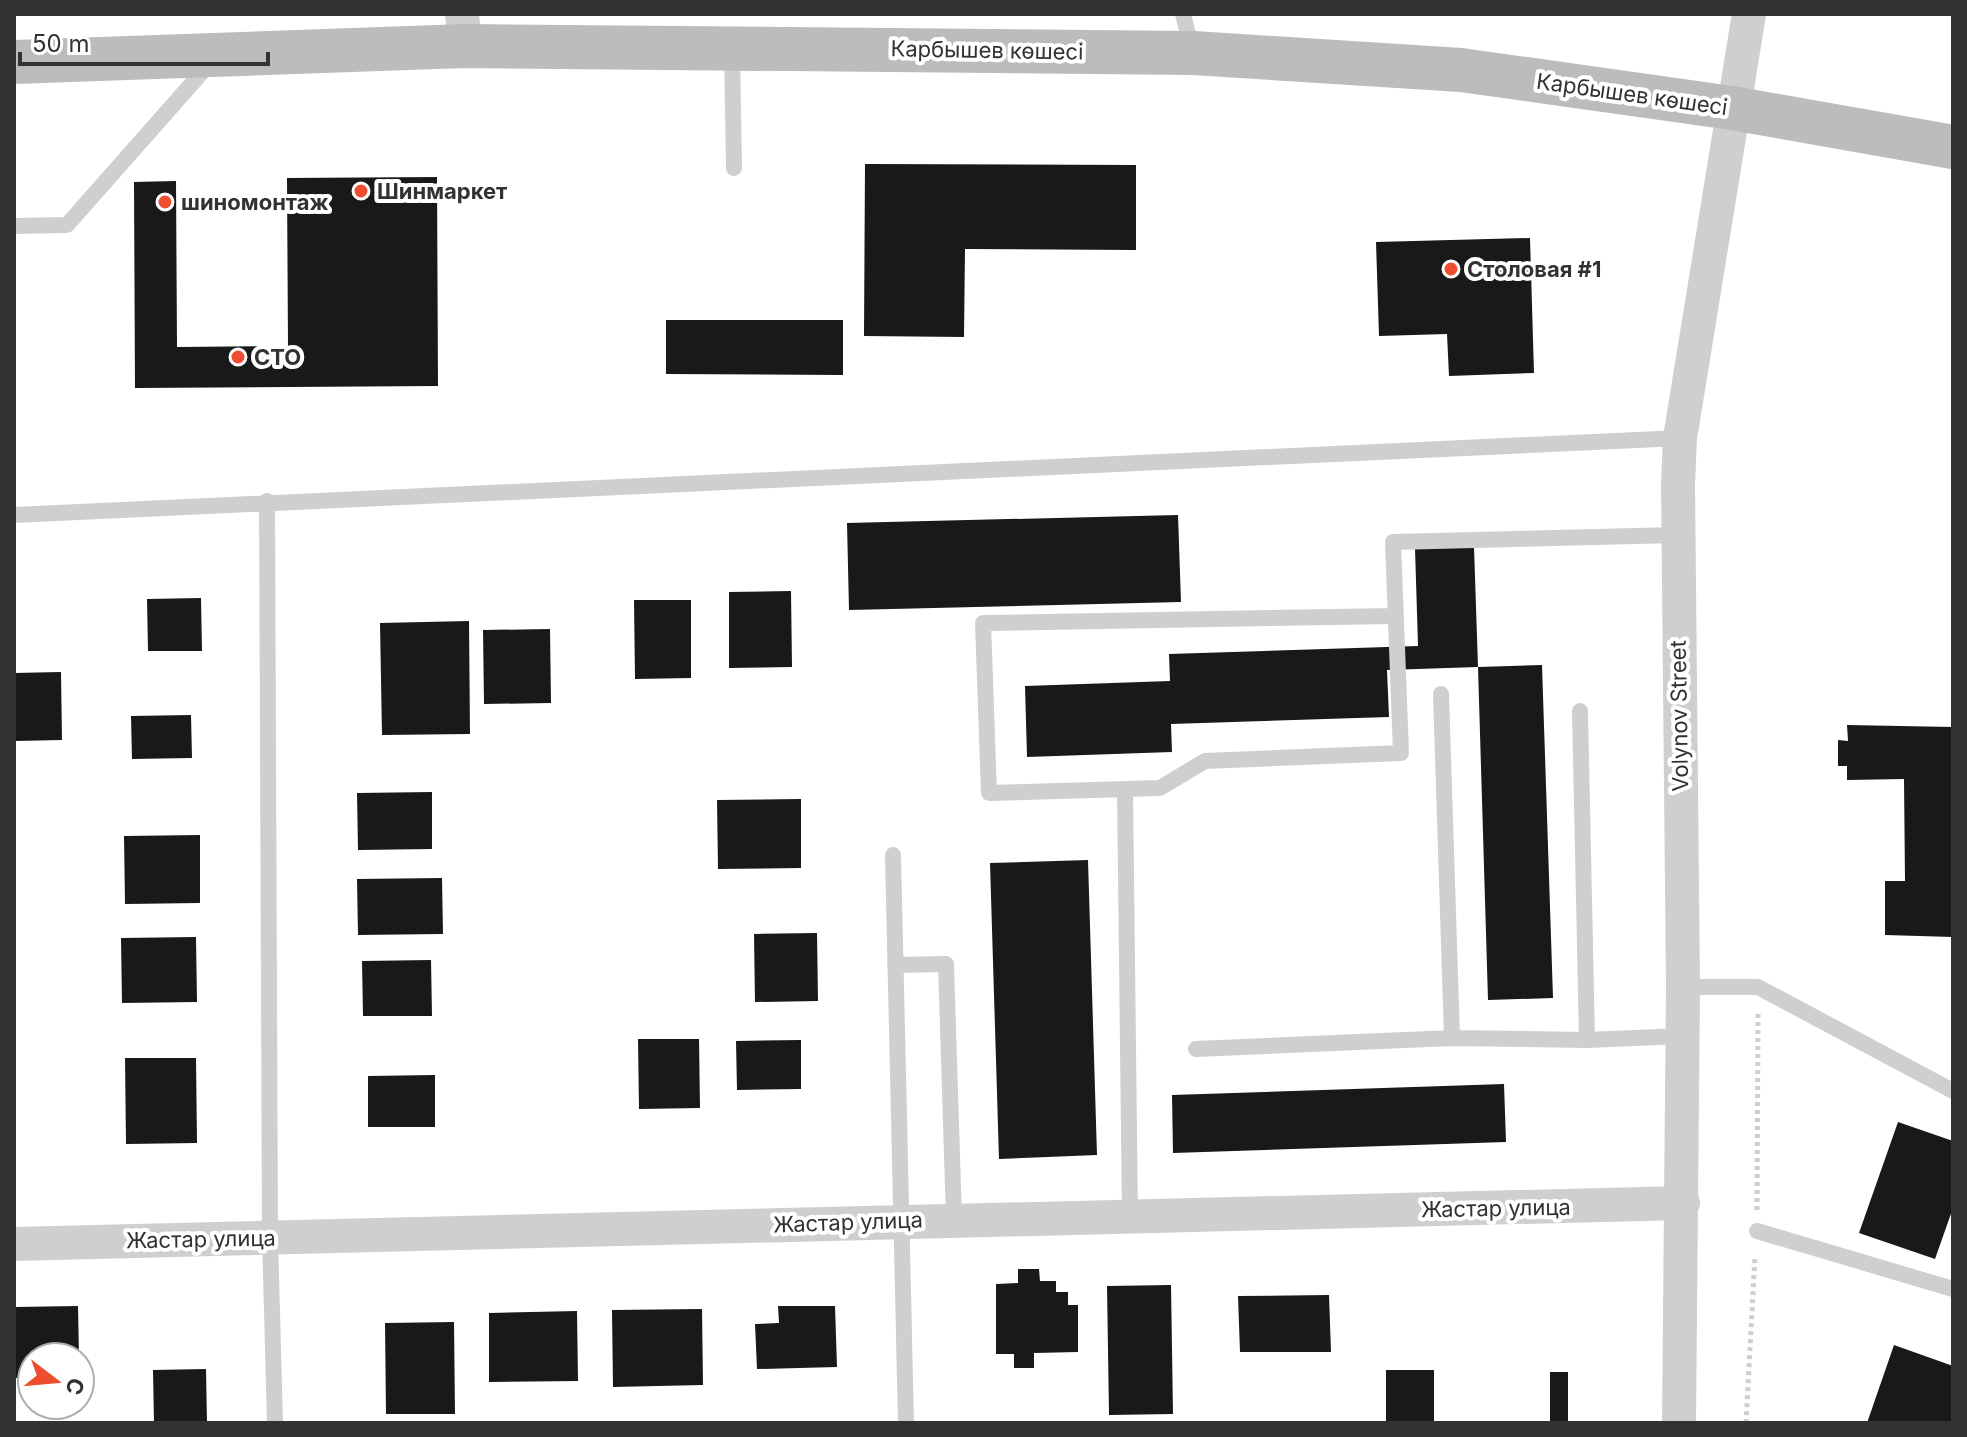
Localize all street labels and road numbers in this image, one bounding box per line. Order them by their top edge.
street label: Карбышев көшесі [890,35,1084,65]
street label: Карбышев көшесі [1535,68,1729,120]
street label: Volynov Street [1665,640,1693,792]
street label: Жастар улица [1421,1194,1571,1222]
street label: Жастар улица [773,1206,923,1238]
street label: Жастар улица [126,1225,276,1253]

